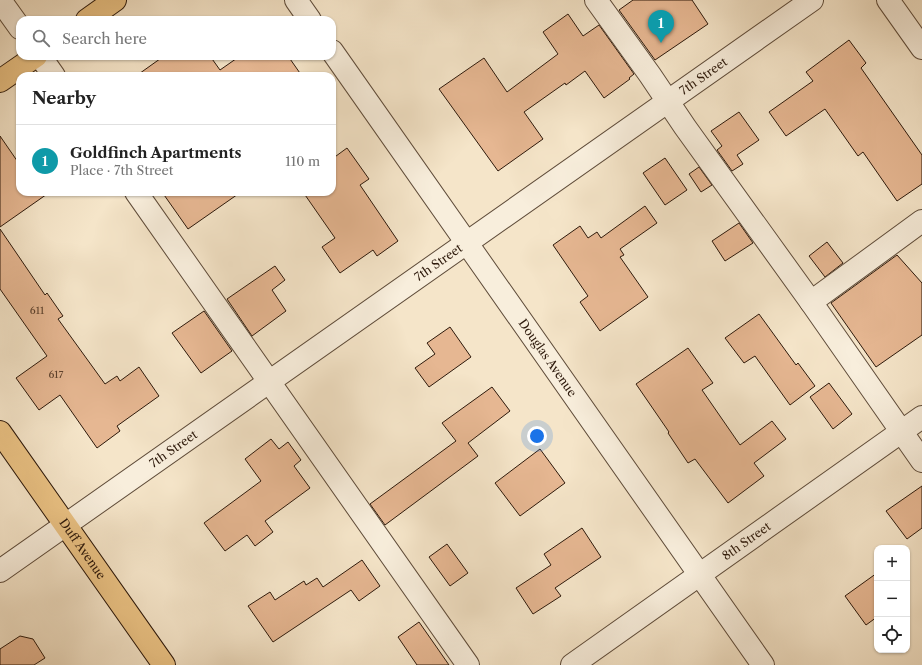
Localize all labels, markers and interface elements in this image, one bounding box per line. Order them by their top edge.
pin: 1 [648,10,674,43]
search box [16,16,336,60]
icon: search [30,27,52,49]
text: Search here [62,29,147,48]
street label: 7th Street [676,54,731,98]
text: Nearby [32,88,96,108]
text: Goldfinch Apartments [70,143,241,162]
text: 1 [42,153,48,169]
text: 110 m [285,153,320,169]
text: Place · 7th Street [70,162,173,178]
street label: 7th Street [411,240,466,284]
house number: 611 [30,304,45,317]
street label: Douglas Avenue [515,316,580,400]
house number: 617 [49,368,64,381]
street label: 7th Street [146,426,201,471]
your location [527,426,547,446]
street label: Duff Avenue [56,515,109,582]
street label: 8th Street [719,518,774,563]
map controls [874,545,910,653]
button: + [874,545,910,581]
button: − [874,581,910,617]
button: locate [874,617,910,653]

